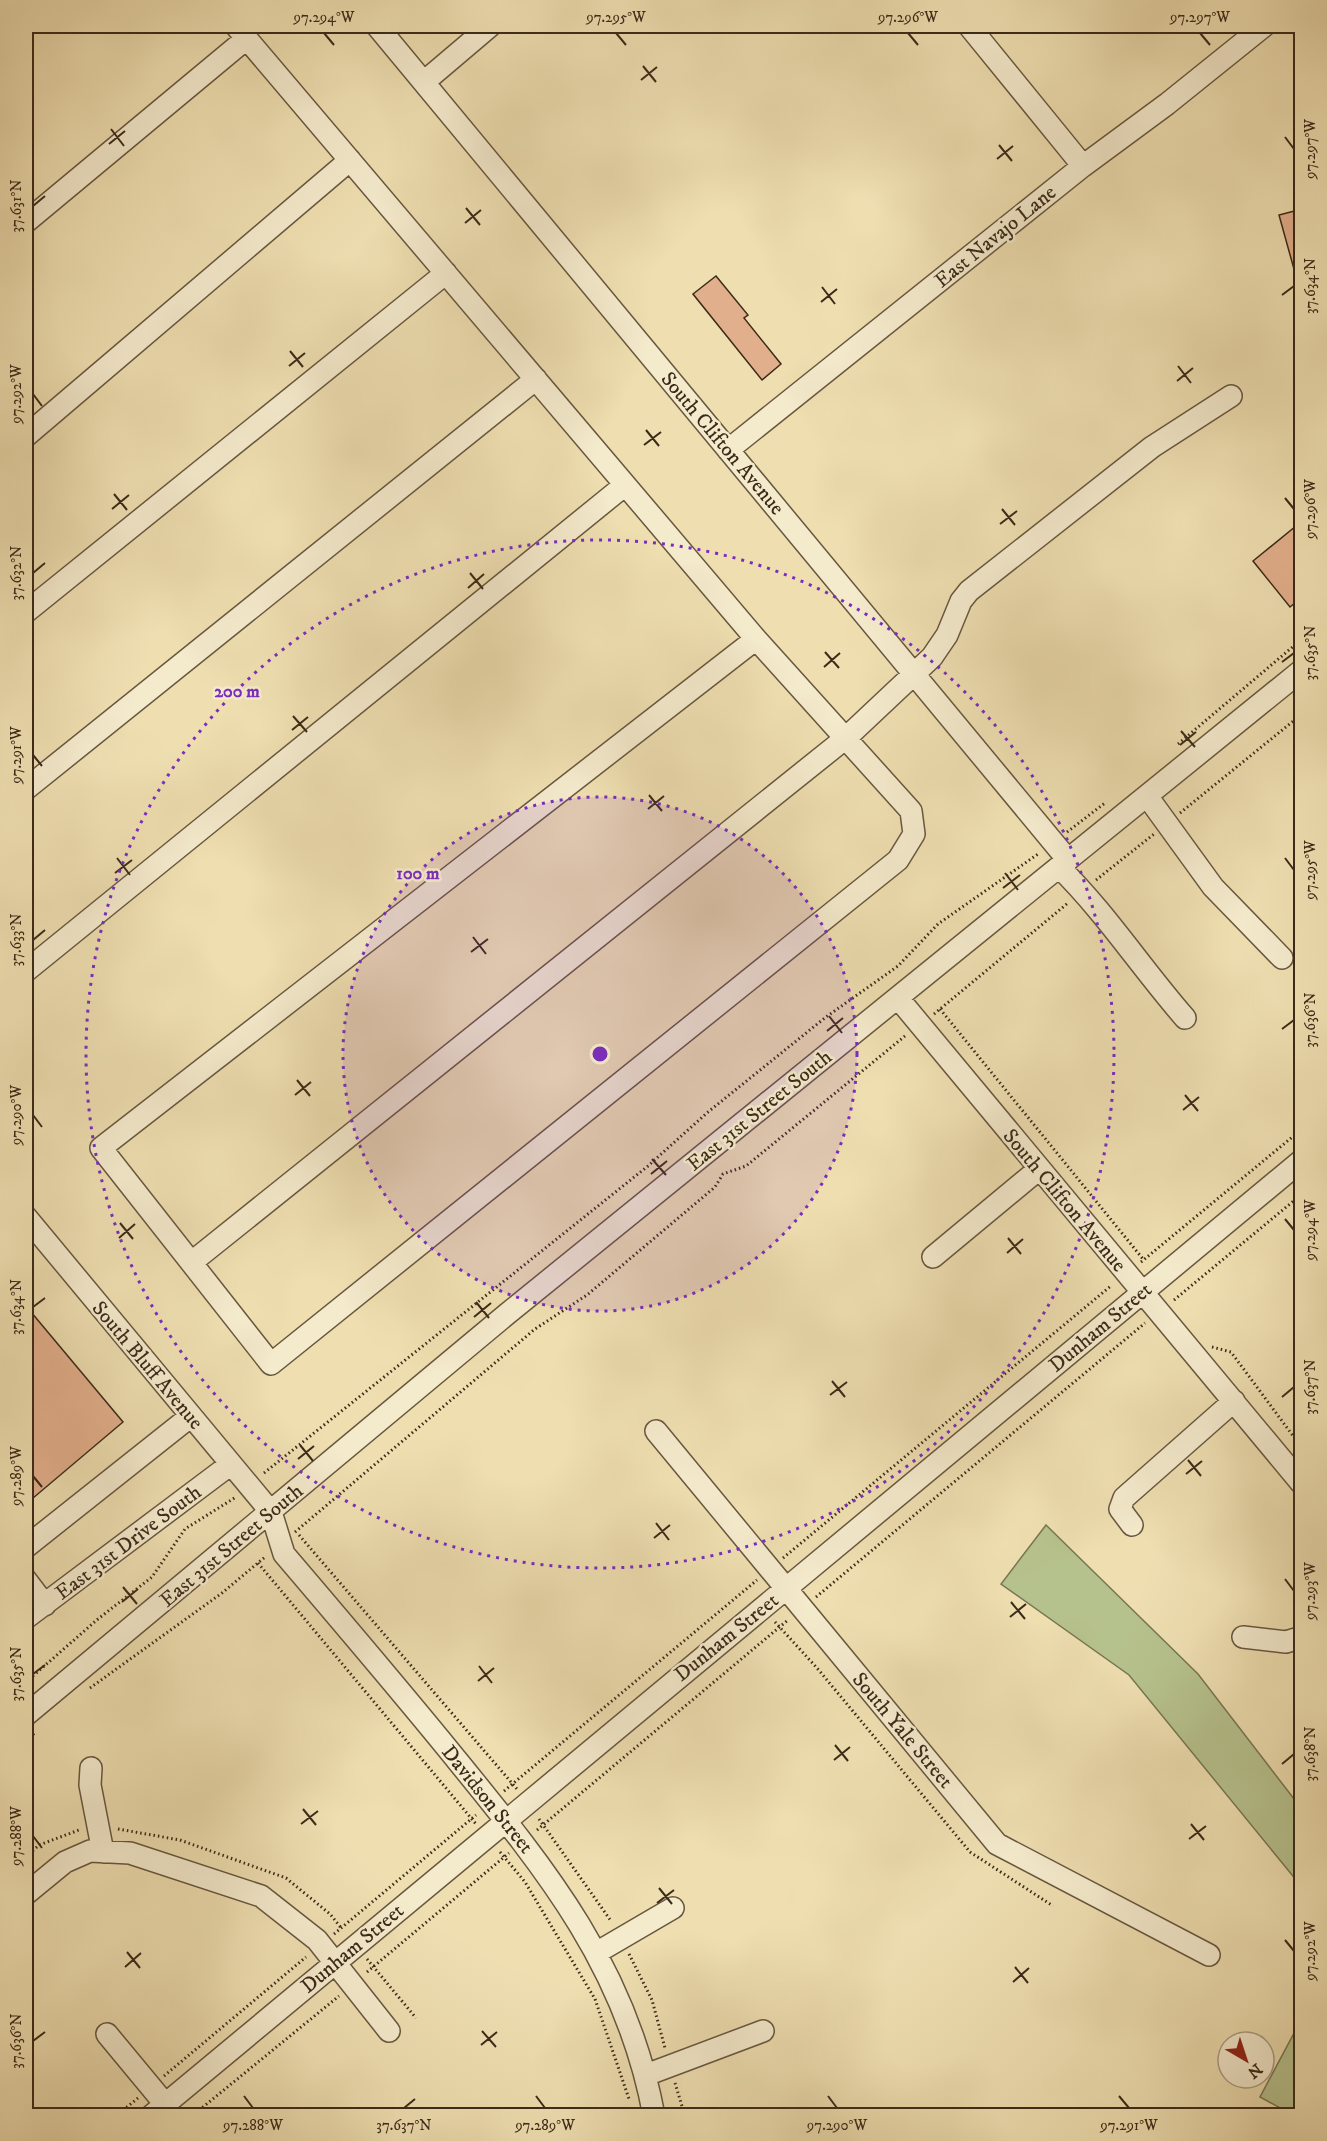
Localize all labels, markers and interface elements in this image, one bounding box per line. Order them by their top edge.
text: 97.294°W [293,8,355,27]
text: 97.295°W [585,8,646,27]
text: 97.296°W [877,8,938,27]
text: 97.297°W [1169,8,1230,27]
text: 97.297°W [1301,119,1320,180]
text: 37.631°N [7,180,26,232]
street label: East Navajo Lane [929,180,1062,294]
text: 37.634°N [1301,258,1320,314]
text: 97.292°W [7,364,26,425]
street label: South Clifton Avenue [655,367,790,521]
text: 97.296°W [1301,479,1320,540]
text: 37.632°N [7,546,26,600]
text: 37.635°N [1301,626,1320,680]
text: 200 m [214,681,260,703]
text: 97.291°W [7,726,26,785]
text: 97.295°W [1301,840,1320,901]
text: 100 m [396,863,440,885]
text: 37.633°N [7,913,26,967]
text: 37.636°N [1301,992,1320,1048]
centre of rings [590,1044,610,1064]
street label: East 31st Street South [682,1044,837,1177]
text: 97.290°W [7,1085,26,1146]
street label: South Clifton Avenue [997,1124,1132,1278]
text: 97.294°W [1301,1199,1320,1261]
street label: Dunham Street [1044,1277,1158,1378]
text: 37.634°N [7,1279,26,1335]
street label: South Bluff Avenue [86,1296,209,1435]
text: 37.637°N [1301,1359,1320,1415]
text: 97.289°W [7,1446,26,1507]
street label: East 31st Street South [155,1478,309,1613]
street label: East 31st Drive South [50,1479,207,1606]
text: 97.293°W [1301,1562,1320,1621]
street label: Dunham Street [669,1588,784,1688]
text: 37.635°N [7,1647,26,1701]
street label: South Yale Street [846,1667,959,1794]
text: 37.638°N [1301,1727,1320,1781]
street label: Davidson Street [436,1740,539,1859]
text: 97.288°W [7,1806,26,1867]
street label: Dunham Street [296,1898,410,1999]
text: 97.292°W [1301,1921,1320,1982]
text: 37.636°N [7,2013,26,2069]
north arrow [1216,2030,1276,2090]
text: N [1243,2059,1266,2083]
text: 97.288°W [222,2116,283,2135]
text: 37.637°N [376,2116,432,2135]
text: 97.289°W [514,2116,575,2135]
text: 97.290°W [806,2116,867,2135]
text: 97.291°W [1099,2116,1158,2135]

